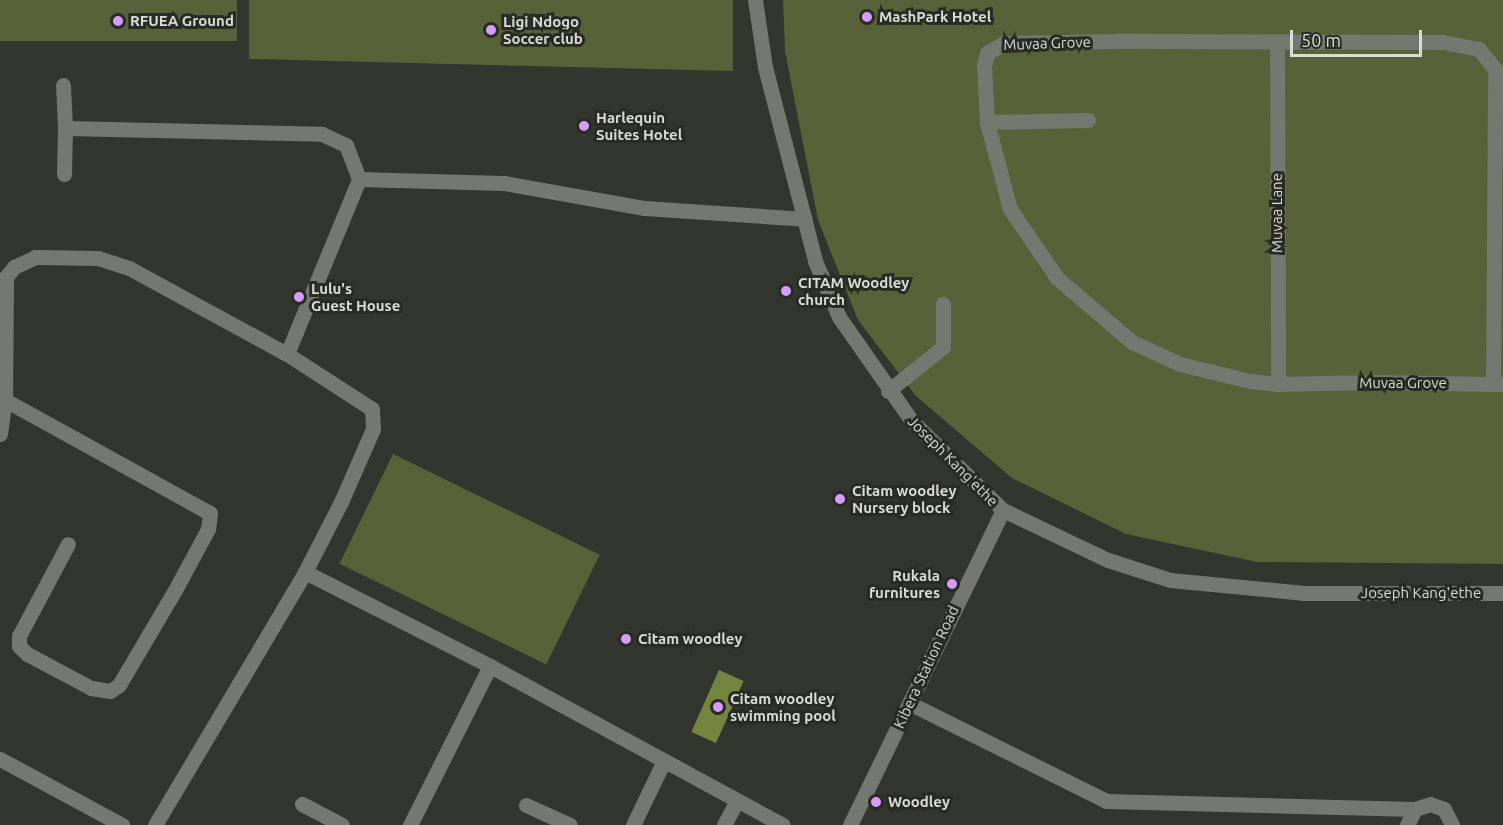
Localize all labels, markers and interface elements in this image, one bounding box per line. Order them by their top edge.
place label: MashPark Hotel [879,8,991,26]
marker: MashPark Hotel [860,10,874,24]
place label: RFUEA Ground [130,12,234,30]
place label: Ligi Ndogo Soccer club [503,12,583,47]
marker: RFUEA Ground [111,14,125,28]
scale bar [1293,18,1425,56]
marker: Ligi Ndogo Soccer club [484,23,498,37]
text: 50 m [1301,30,1341,50]
street label: Muvaa Grove [1003,32,1091,54]
place label: Harlequin Suites Hotel [596,108,682,143]
marker: Harlequin Suites Hotel [577,119,591,133]
street label: Muvaa Lane [1268,173,1286,253]
place label: CITAM Woodley church [798,273,909,308]
place label: Lulu's Guest House [311,279,400,314]
marker: CITAM Woodley church [779,284,793,298]
marker: Lulu's Guest House [292,290,306,304]
street label: Muvaa Grove [1359,374,1447,392]
street label: Joseph Kang'ethe [904,412,1002,510]
place label: Citam woodley Nursery block [852,481,956,516]
marker: Citam woodley Nursery block [833,492,847,506]
place label: Rukala furnitures [869,566,940,601]
marker: Rukala furnitures [945,577,959,591]
street label: Joseph Kang'ethe [1361,584,1481,602]
street label: Kibera Station Road [890,603,962,731]
place label: Citam woodley [638,630,742,648]
marker: Citam woodley [619,632,633,646]
place label: Citam woodley swimming pool [730,689,836,724]
marker: Citam woodley swimming pool [711,700,725,714]
place label: Woodley [888,793,950,811]
marker: Woodley [869,795,883,809]

